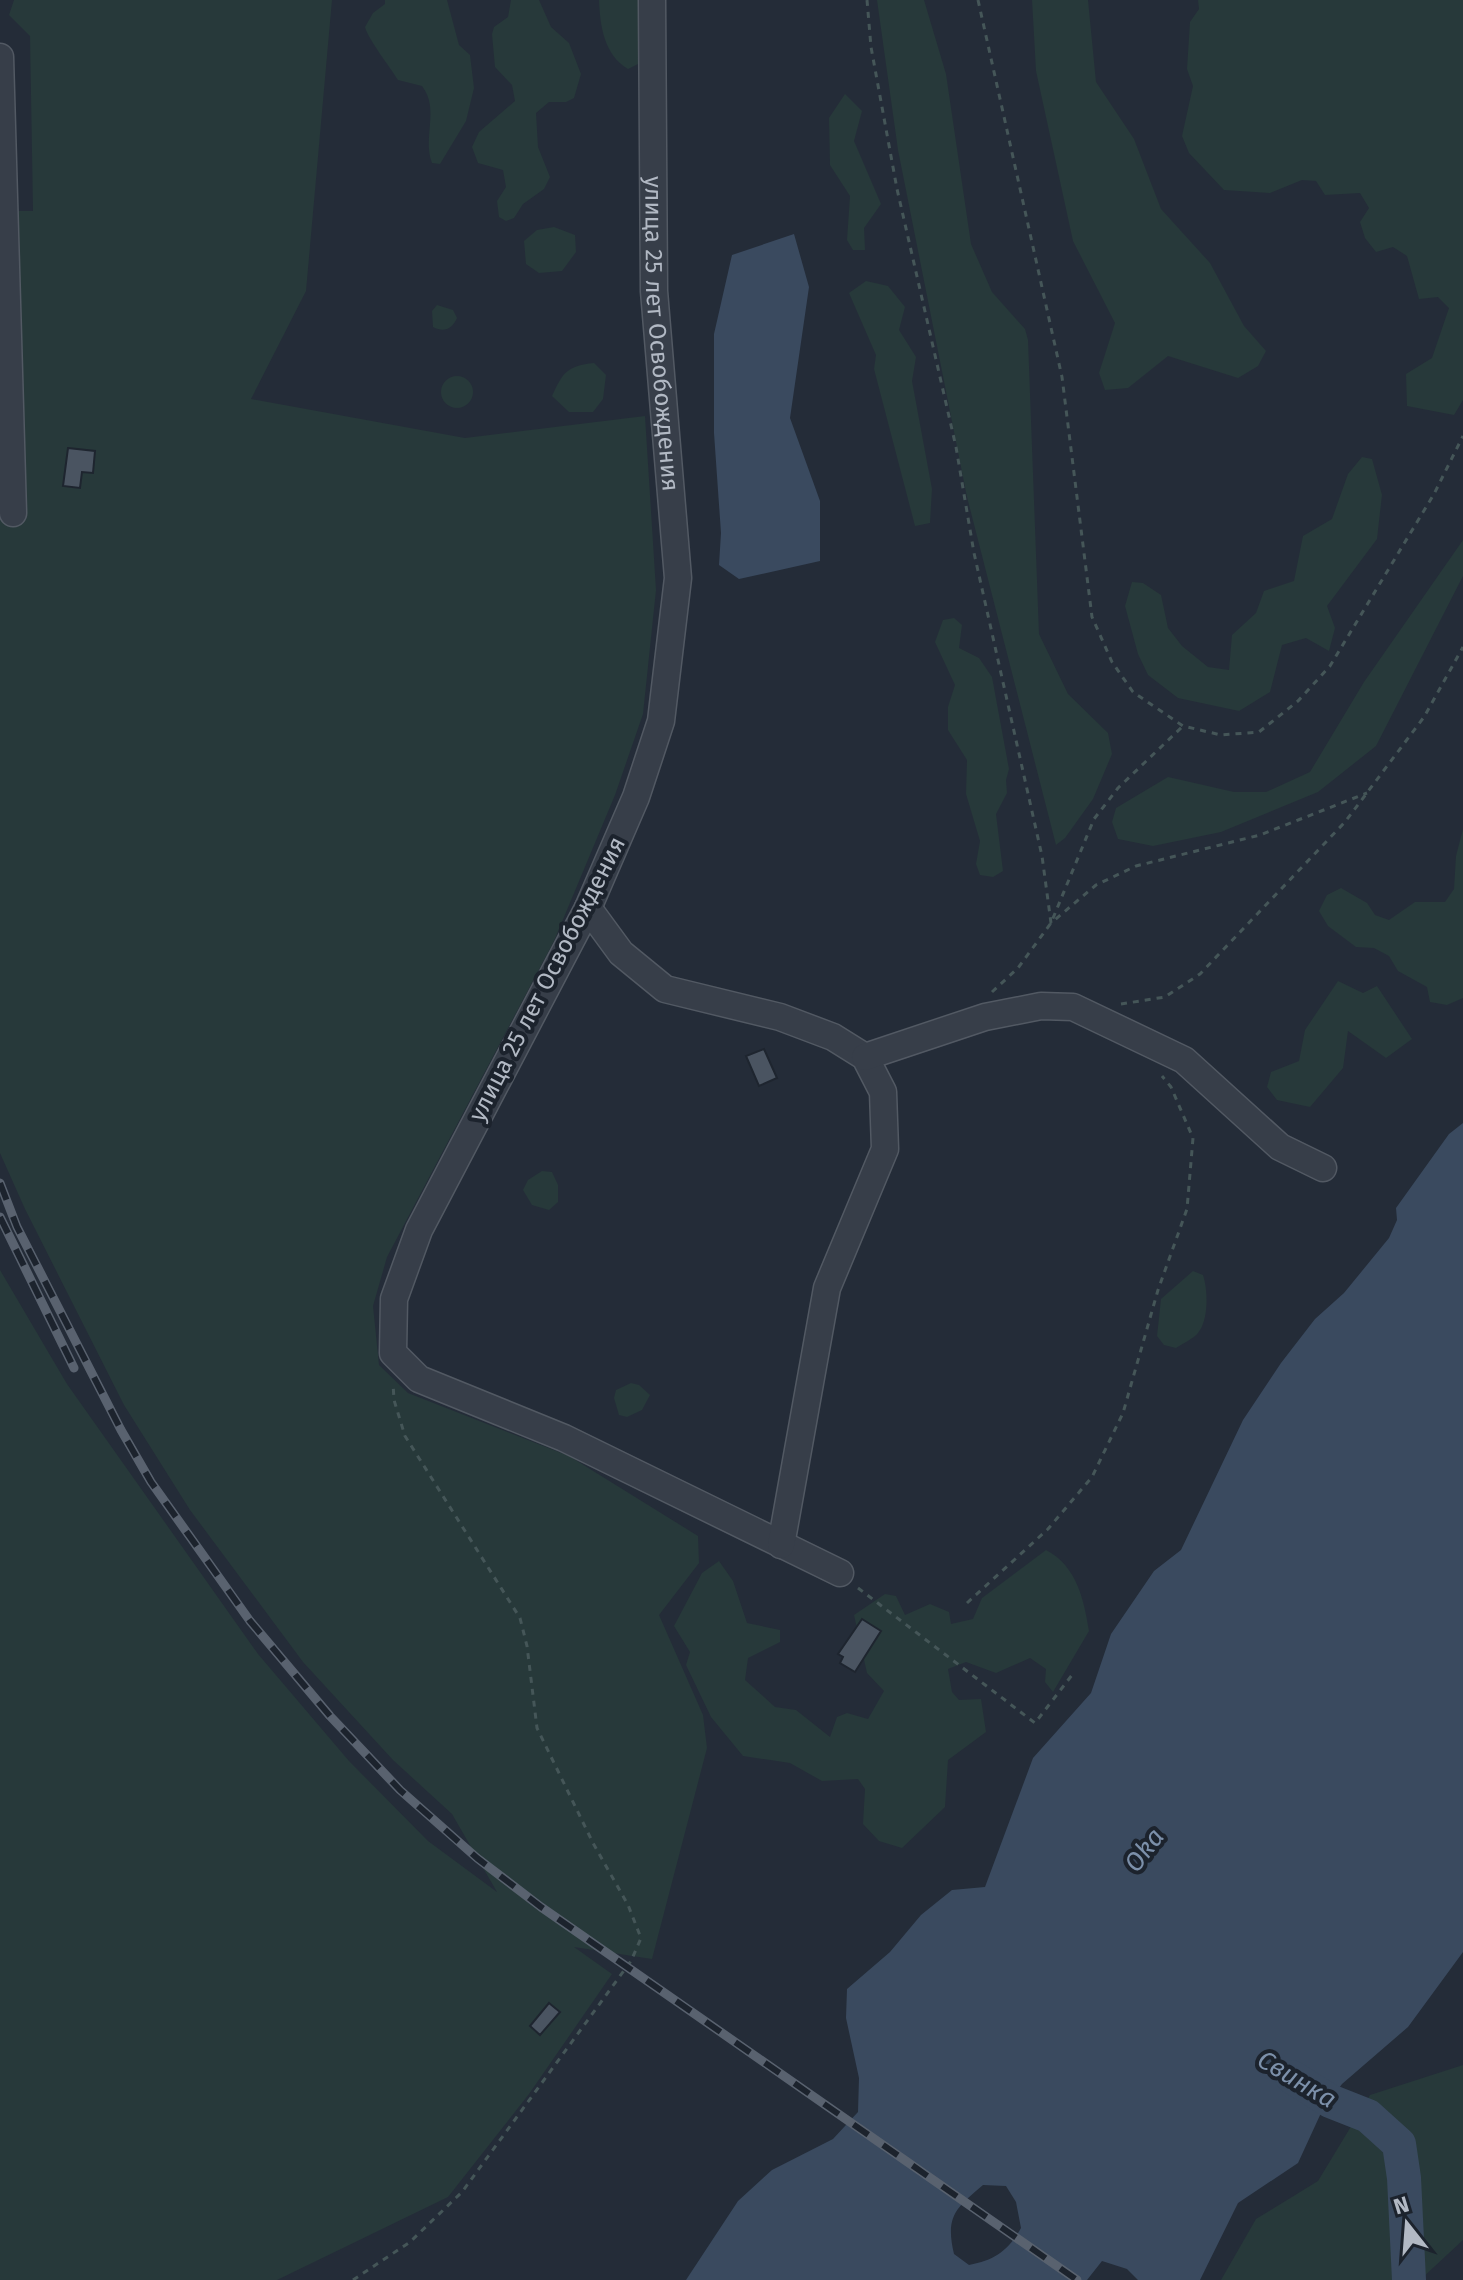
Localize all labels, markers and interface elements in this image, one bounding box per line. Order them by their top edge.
street label: улица 25 лет Освобождения [639,176,685,492]
street label: улица 25 лет Освобождения [463,832,631,1126]
water label: Oka [1118,1822,1171,1878]
water label: Свинка [1252,2044,1342,2115]
north arrow [1367,2184,1447,2264]
text: N [1390,2190,1412,2220]

